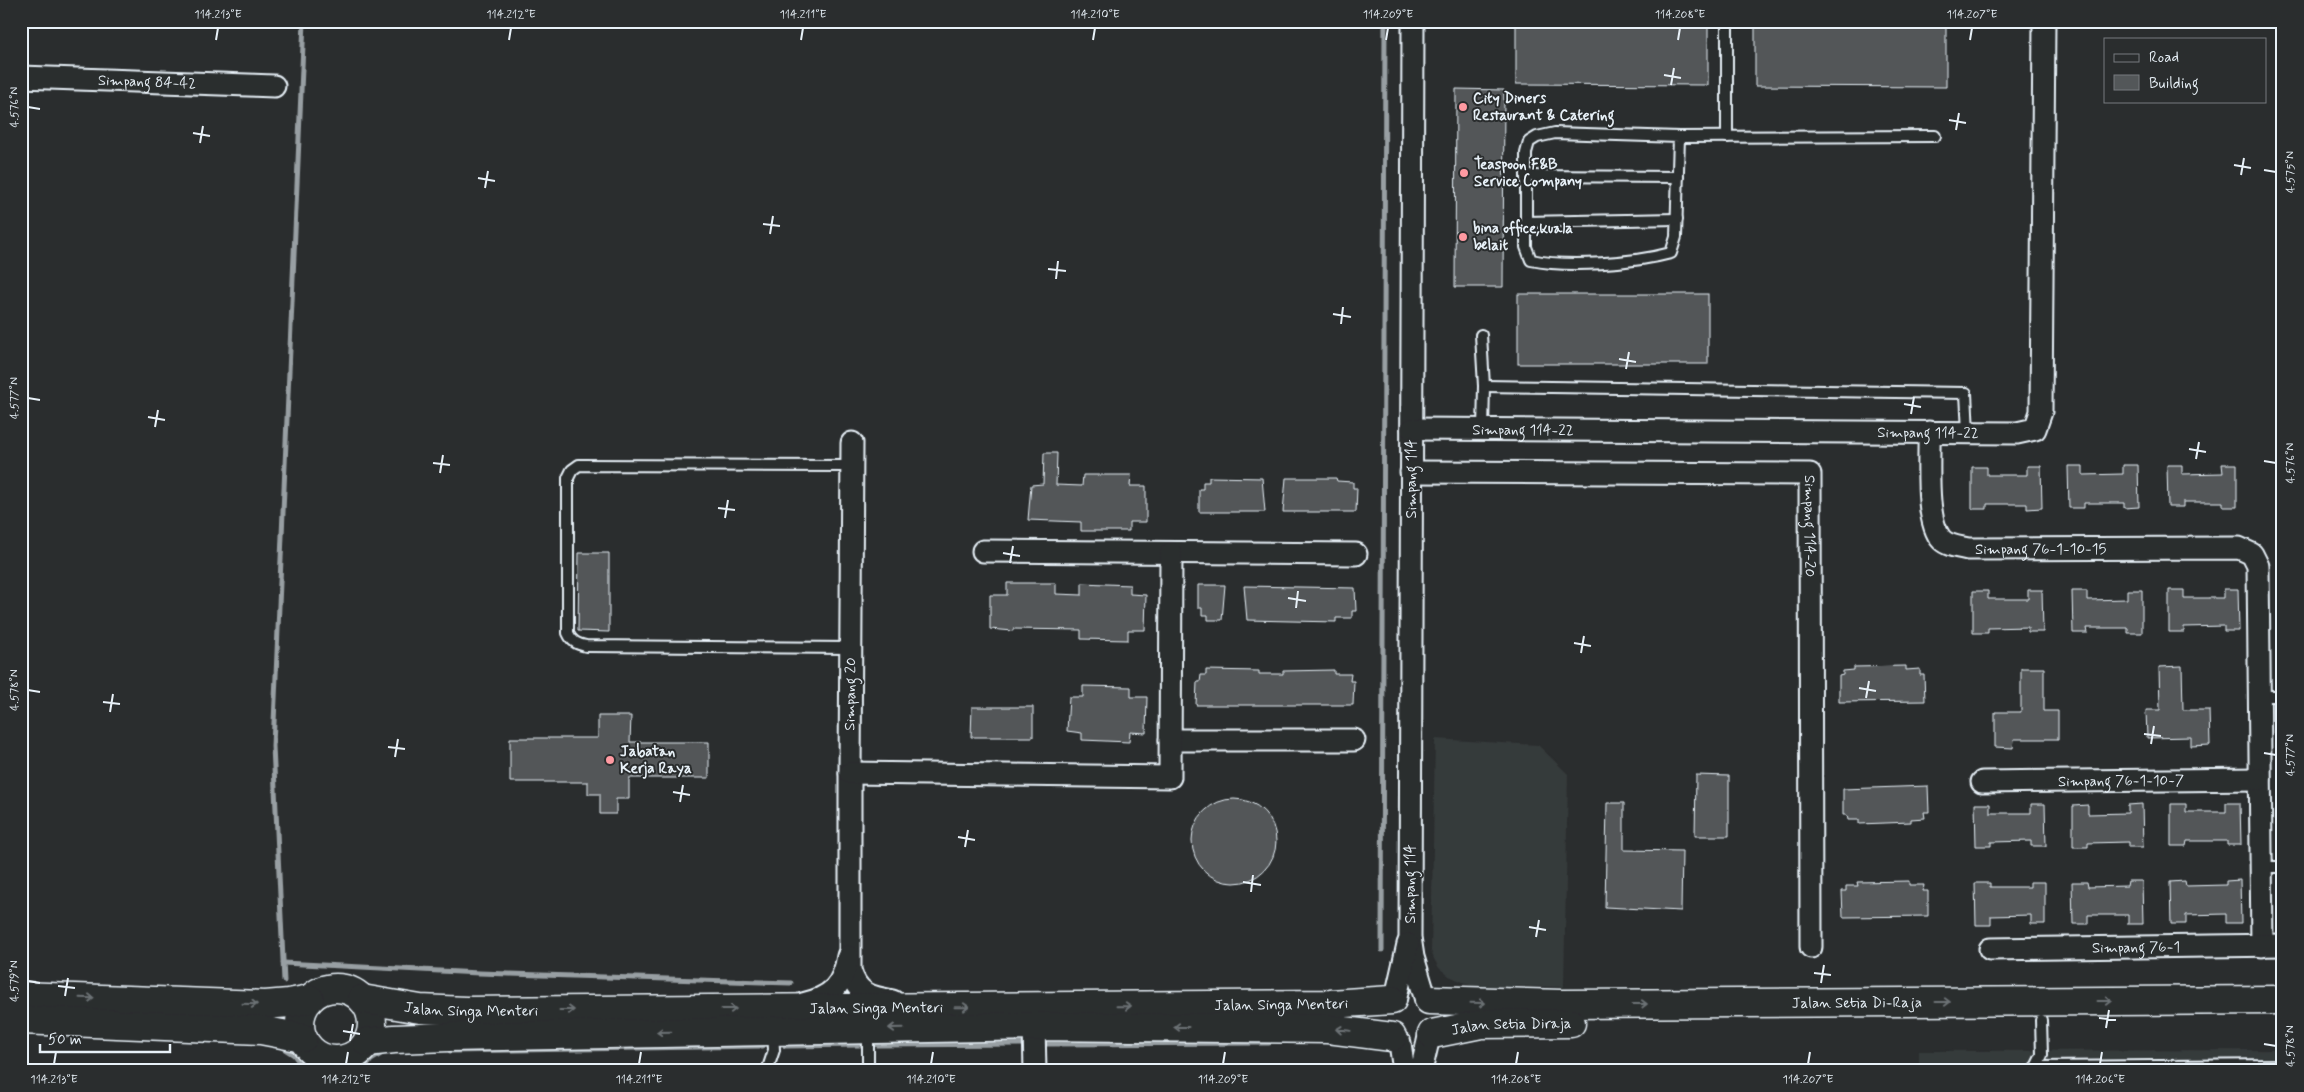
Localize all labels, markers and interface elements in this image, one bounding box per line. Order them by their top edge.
text: 114.213°E [194,7,242,23]
text: 114.212°E [486,7,536,23]
text: 114.211°E [779,7,827,23]
text: 114.210°E [1070,7,1120,23]
text: 114.209°E [1363,7,1413,23]
text: 114.208°E [1655,7,1705,23]
text: 114.207°E [1947,7,1997,23]
legend [2104,38,2266,102]
text: Road [2149,48,2179,68]
street label: Simpang 84-42 [97,71,196,94]
text: Building [2149,74,2199,95]
text: 4.576°N [7,87,23,127]
place label: City Diners Restaurant & Catering [1473,89,1615,128]
marker: City Diners Restaurant & Catering [1457,101,1469,113]
text: 4.575°N [2283,151,2299,193]
place label: Teaspoon F&B Service Company [1474,155,1582,192]
marker: Teaspoon F&B Service Company [1458,167,1470,179]
place label: bina office,kuala belait [1473,218,1573,256]
marker: bina office,kuala belait [1457,231,1469,243]
text: 4.577°N [7,377,23,419]
street label: Simpang 114-22 [1472,420,1574,442]
street label: Simpang 114-22 [1877,423,1979,444]
street label: Simpang 114 [1402,439,1423,519]
text: 4.576°N [2283,443,2299,483]
street label: Simpang 114-20 [1798,475,1819,577]
street label: Simpang 76-1-10-15 [1975,539,2107,561]
street label: Simpang 20 [840,657,863,731]
text: 4.578°N [7,669,23,711]
text: 4.577°N [2283,734,2299,776]
place label: Jabatan Kerja Raya [620,742,692,779]
marker: Jabatan Kerja Raya [604,754,616,766]
street label: Simpang 76-1-10-7 [2058,771,2184,793]
street label: Simpang 114 [1401,844,1422,924]
street label: Simpang 76-1 [2092,937,2180,959]
text: 4.579°N [7,960,23,1002]
street label: Jalan Setia Di-Raja [1792,993,1922,1014]
one-way arrow [79,994,95,1003]
street label: Jalan Singa Menteri [1214,994,1349,1016]
one-way arrow [2096,996,2113,1006]
street label: Jalan Singa Menteri [403,997,538,1023]
one-way arrow [1934,997,1950,1007]
street label: Jalan Singa Menteri [809,998,943,1020]
one-way arrow [1469,998,1485,1008]
one-way arrow [242,999,258,1009]
one-way arrow [1632,999,1648,1009]
one-way arrow [1116,1001,1132,1011]
one-way arrow [953,1002,969,1012]
one-way arrow [721,1004,737,1014]
one-way arrow [558,1005,575,1015]
street label: Jalan Setia Diraja [1449,1014,1572,1041]
scale bar [40,1022,170,1054]
one-way arrow [1173,1022,1190,1032]
one-way arrow [888,1023,904,1033]
one-way arrow [1336,1025,1352,1035]
text: 4.578°N [2283,1025,2299,1067]
one-way arrow [656,1027,672,1037]
text: 50 m [48,1030,82,1050]
text: 114.213°E [30,1072,78,1088]
text: 114.212°E [321,1072,371,1088]
text: 114.211°E [615,1072,663,1088]
text: 114.210°E [906,1072,956,1088]
text: 114.209°E [1198,1072,1248,1088]
text: 114.208°E [1491,1072,1541,1088]
text: 114.207°E [1783,1072,1833,1088]
text: 114.206°E [2075,1072,2125,1088]

